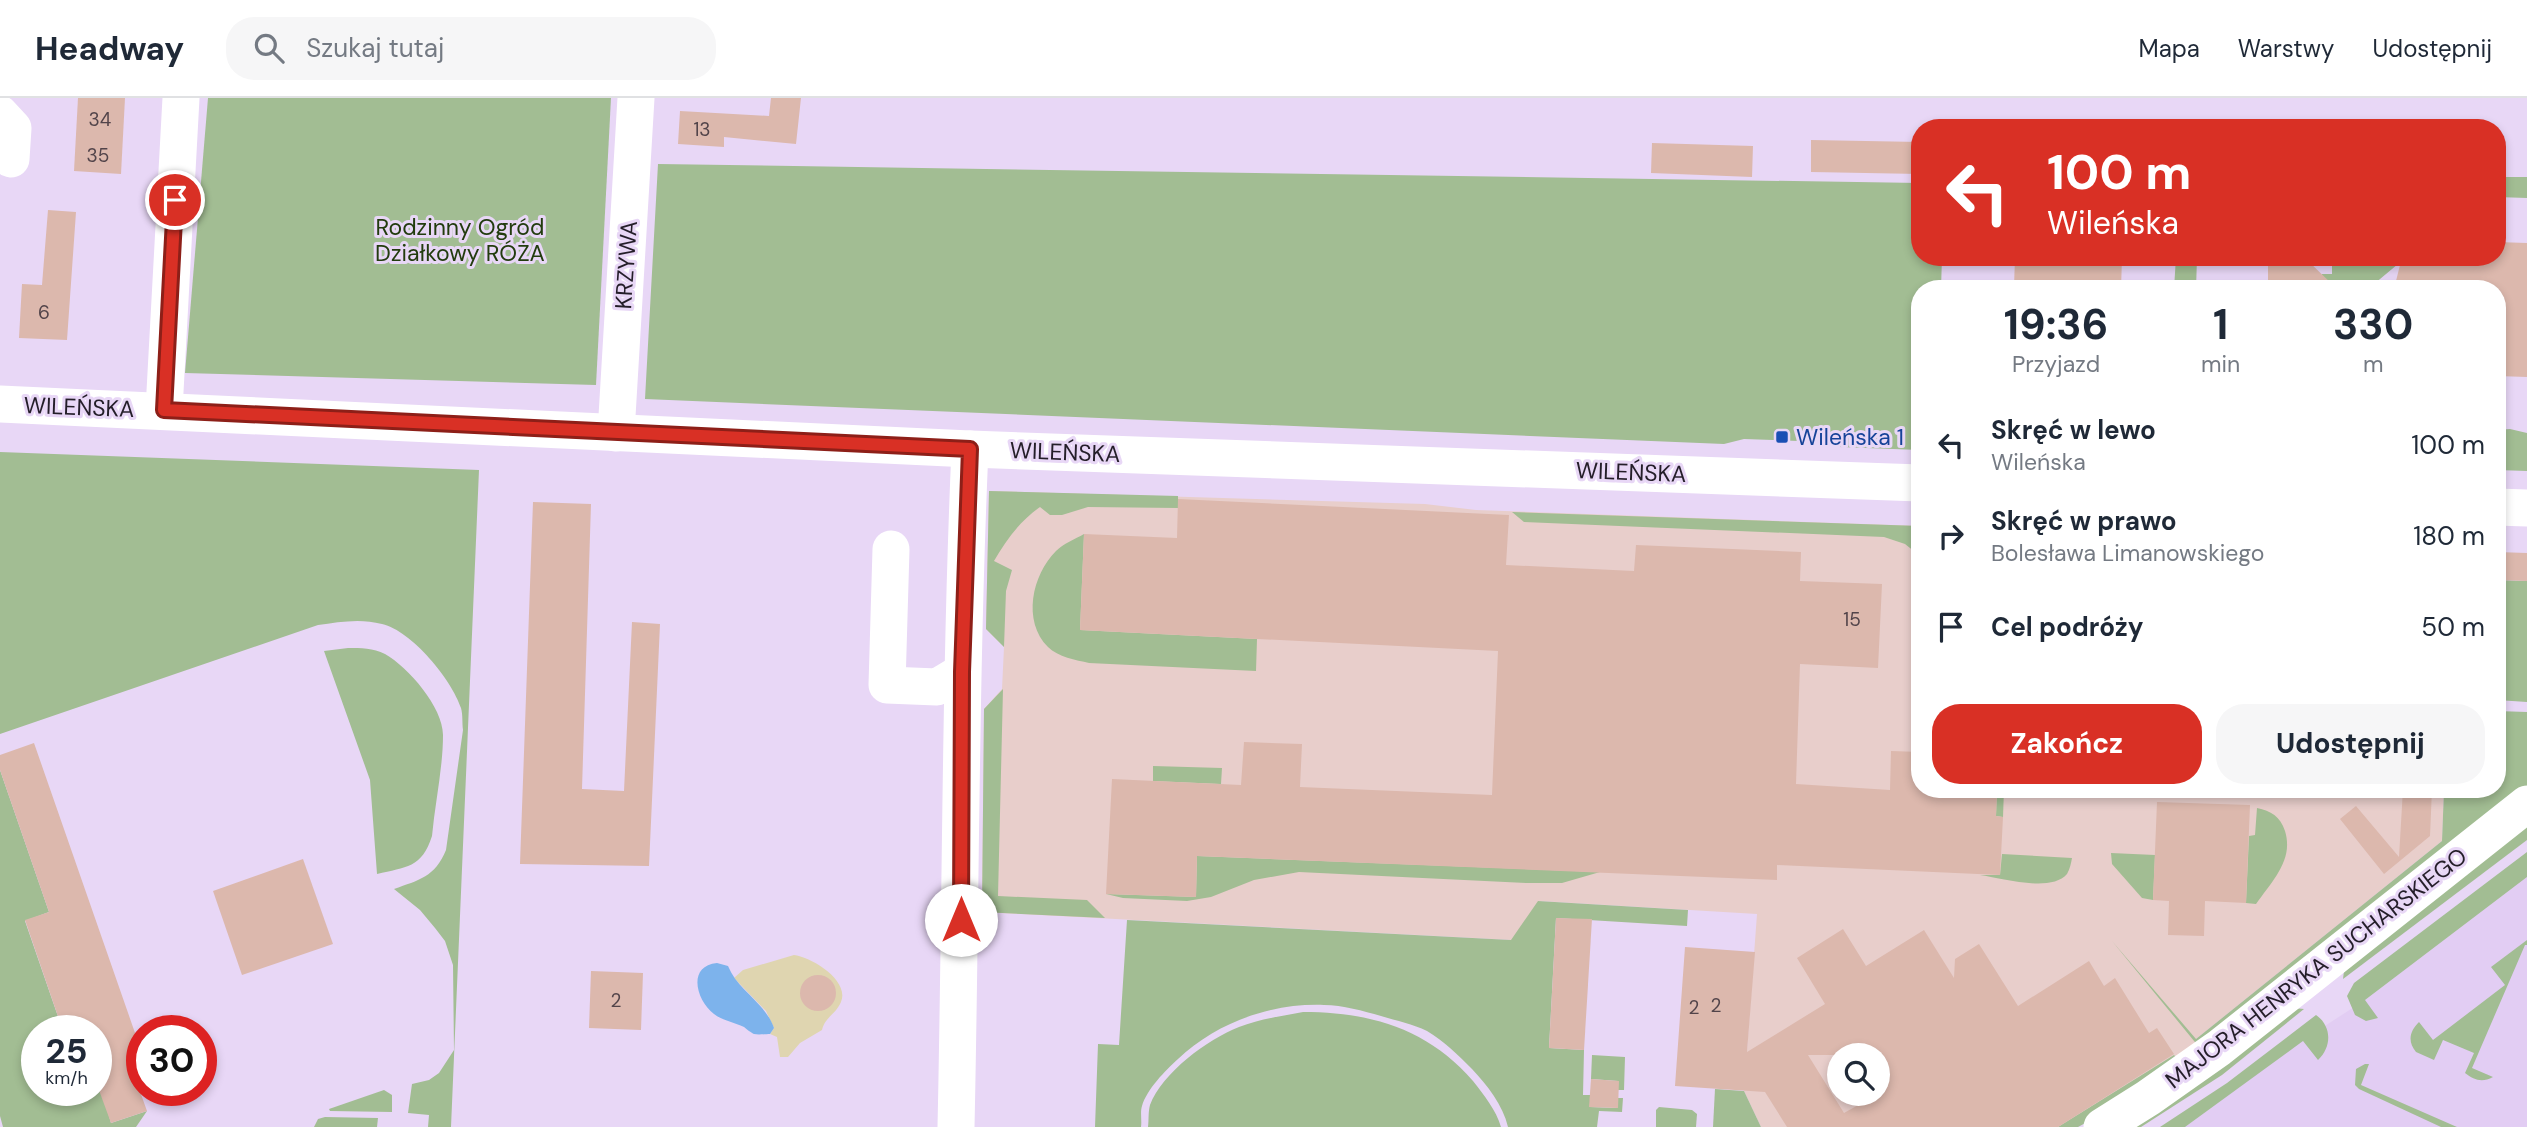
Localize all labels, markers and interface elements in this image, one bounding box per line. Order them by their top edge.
search box [226,17,716,80]
text: Headway [35,27,184,70]
icon: search [250,29,288,67]
text: Szukaj tutaj [306,31,444,65]
text: Mapa [2138,33,2200,64]
text: Warstwy [2238,33,2334,64]
text: Udostępnij [2372,33,2492,64]
house number: 34 [89,107,111,132]
house number: 13 [693,117,711,142]
text: 100 m [2047,140,2191,204]
house number: 35 [87,143,109,168]
icon: left [1932,147,2023,238]
pin [145,170,205,230]
icon: arrive [156,181,194,219]
text: Wileńska [2047,202,2179,244]
park label: Rodzinny Ogród Działkowy RÓŻA [375,212,545,268]
street label: KRZYWA [608,220,644,310]
text: 19:36 [2004,297,2108,352]
text: 1 [2213,297,2228,352]
text: 330 [2333,297,2413,352]
house number: 6 [38,300,50,325]
text: Przyjazd [2012,349,2100,379]
text: min [2201,349,2240,379]
text: m [2363,349,2383,379]
street label: WILEŃSKA [23,390,135,424]
text: Skręć w lewo [1991,413,2156,447]
place label: Wileńska 1 [1796,422,1904,452]
icon: left [1932,426,1970,464]
text: 100 m [2411,428,2485,462]
marker: Wileńska 1 [1774,429,1790,445]
street label: WILEŃSKA [1009,435,1121,469]
text: Wileńska [1991,447,2086,477]
street label: WILEŃSKA [1575,455,1687,489]
text: Skręć w prawo [1991,504,2177,538]
icon: right [1932,517,1970,555]
text: 180 m [2413,519,2485,553]
text: Bolesława Limanowskiego [1991,538,2264,568]
house number: 15 [1843,607,1861,632]
icon: arrive [1932,608,1970,646]
text: Cel podróży [1991,610,2144,644]
text: 50 m [2421,610,2485,644]
button: Zakończ [1932,704,2202,784]
button: Udostępnij [2216,704,2485,784]
street label: MAJORA HENRYKA SUCHARSKIEGO [2159,841,2473,1095]
position arrow [924,883,998,957]
house number: 2 [611,988,622,1013]
house number: 2 [1711,993,1722,1018]
house number: 2 [1689,995,1700,1020]
speed limit sign: 30 [126,1015,217,1106]
text: 25 [46,1028,87,1074]
map controls [1827,1043,1890,1106]
button: search [1827,1043,1890,1106]
text: km/h [45,1066,88,1090]

